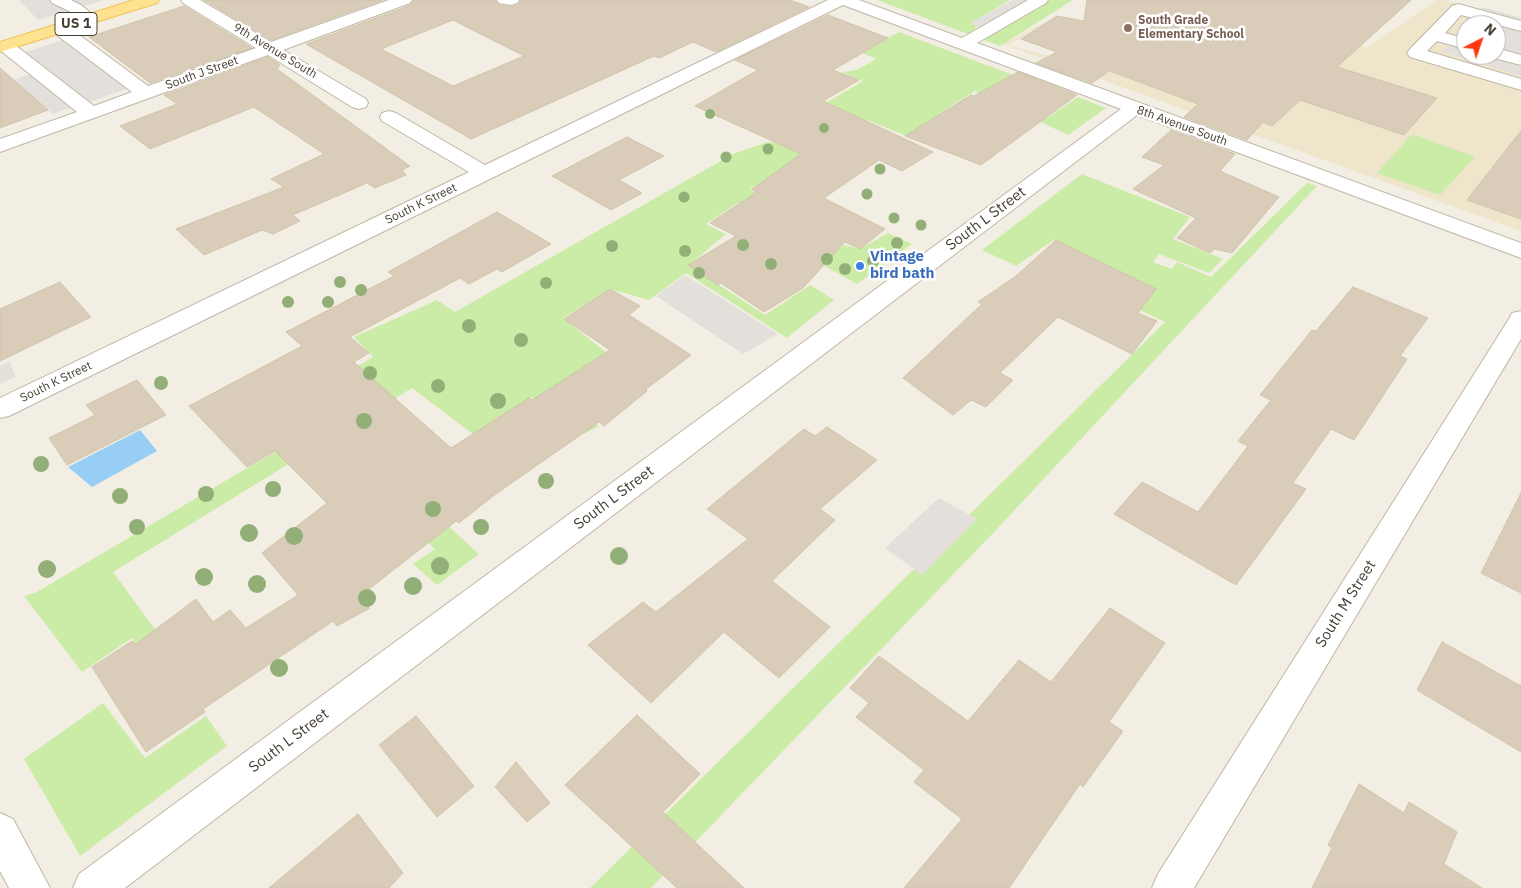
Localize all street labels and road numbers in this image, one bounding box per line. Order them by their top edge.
road number: US 1 [55,12,97,36]
street label: 9th Avenue South [230,20,320,82]
street label: South J Street [164,53,240,93]
street label: 8th Avenue South [1135,103,1229,149]
street label: South K Street [383,180,459,228]
street label: South L Street [943,183,1029,255]
street label: South K Street [18,358,94,406]
street label: South L Street [571,462,657,534]
street label: South M Street [1312,557,1380,651]
street label: South L Street [246,705,332,777]

